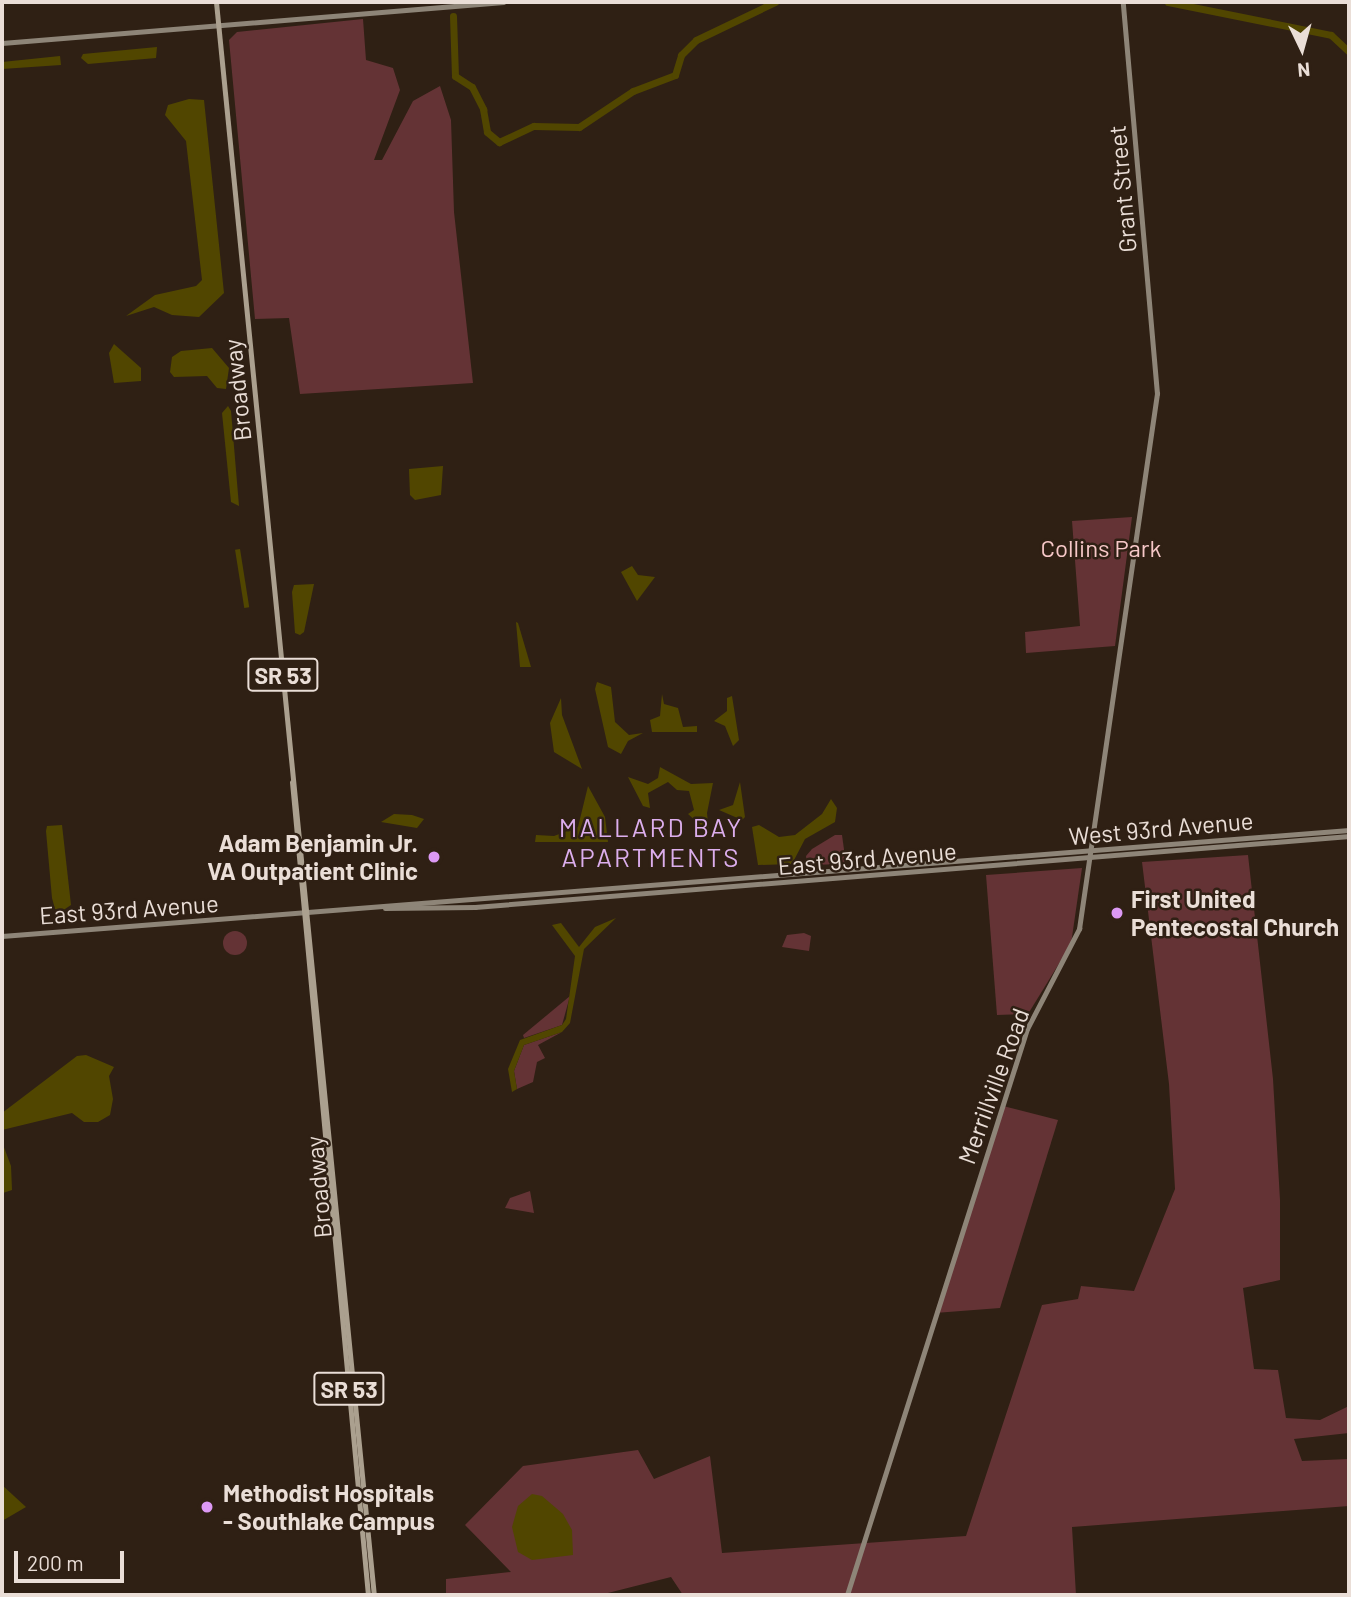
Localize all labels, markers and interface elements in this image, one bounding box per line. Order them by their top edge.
north arrow [1267,14,1337,84]
text: N [1297,58,1311,82]
street label: Grant Street [1102,124,1142,254]
street label: Broadway [217,338,257,442]
park label: Collins Park [1040,534,1162,562]
road number: SR 53 [246,656,320,694]
street label: West 93rd Avenue [1068,806,1254,850]
district label: MALLARD BAY APARTMENTS [560,811,742,872]
place label: Adam Benjamin Jr. VA Outpatient Clinic [207,829,418,885]
street label: East 93rd Avenue [776,836,958,880]
marker: Adam Benjamin Jr. VA Outpatient Clinic [424,847,444,867]
place label: First United Pentecostal Church [1131,885,1339,941]
street label: East 93rd Avenue [38,888,220,930]
marker: First United Pentecostal Church [1109,905,1125,921]
street label: Merrillville Road [951,1004,1035,1168]
street label: Broadway [299,1135,337,1239]
road number: SR 53 [312,1370,386,1408]
place label: Methodist Hospitals - Southlake Campus [223,1479,435,1535]
marker: Methodist Hospitals - Southlake Campus [197,1497,217,1517]
scale bar [18,1538,128,1582]
text: 200 m [27,1550,84,1575]

